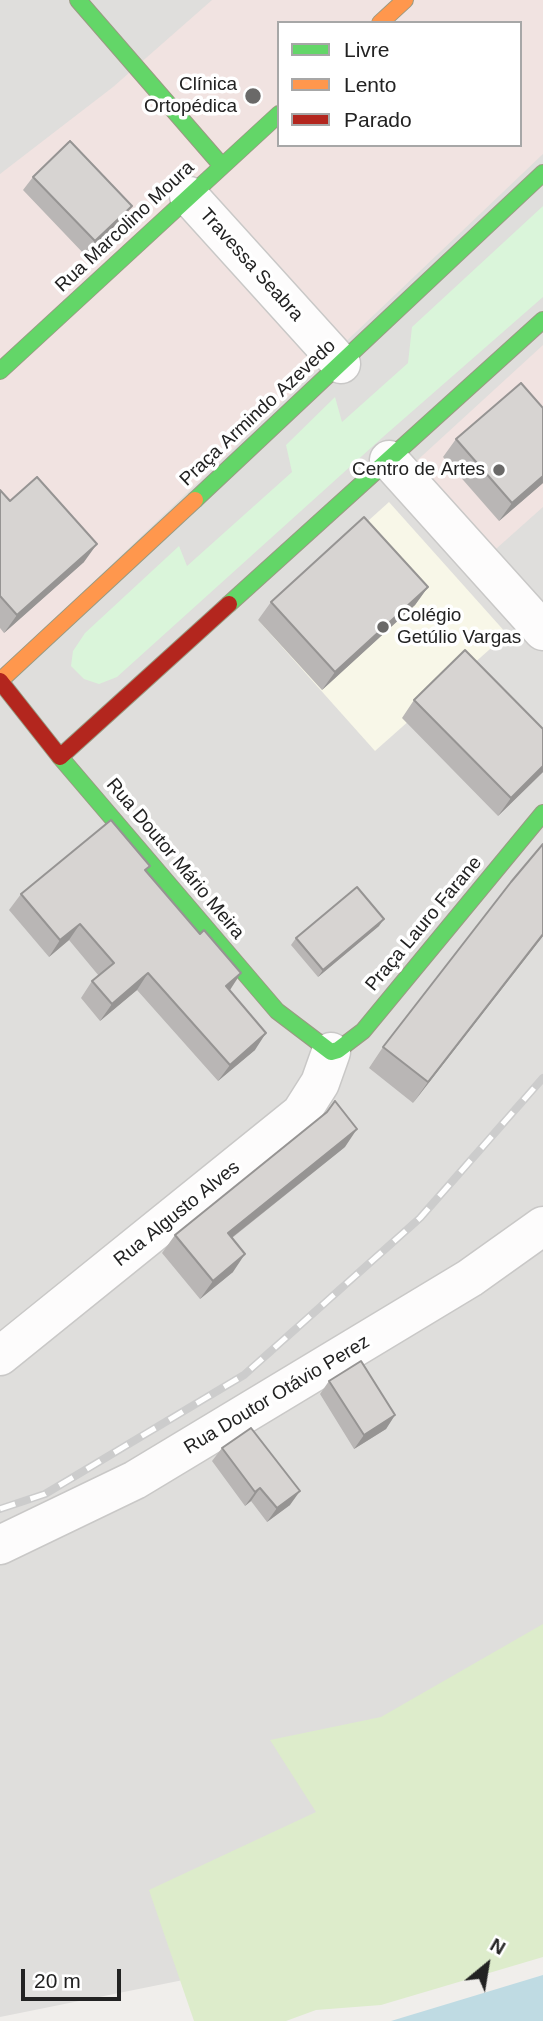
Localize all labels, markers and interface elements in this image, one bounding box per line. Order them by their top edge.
legend [277,21,522,147]
text: Livre [344,38,390,61]
text: Lento [344,73,397,96]
place label: Clínica Ortopédica [144,74,237,118]
marker: Clínica Ortopédica [243,86,263,106]
text: Parado [344,108,412,131]
street label: Rua Marcolino Moura [51,157,199,297]
street label: Travessa Seabra [194,204,308,326]
street label: Praça Armindo Azevedo [175,335,341,491]
place label: Centro de Artes [352,459,485,481]
marker: Centro de Artes [491,462,507,478]
place label: Colégio Getúlio Vargas [397,605,521,649]
marker: Colégio Getúlio Vargas [375,619,391,635]
street label: Rua Doutor Mário Meira [101,774,249,944]
street label: Praça Lauro Farane [361,852,487,996]
street label: Rua Algusto Alves [110,1156,244,1272]
street label: Rua Doutor Otávio Perez [180,1331,374,1459]
north arrow [452,1930,522,2000]
text: N [487,1934,509,1959]
scale bar [24,1954,124,1998]
text: 20 m [34,1969,81,1992]

